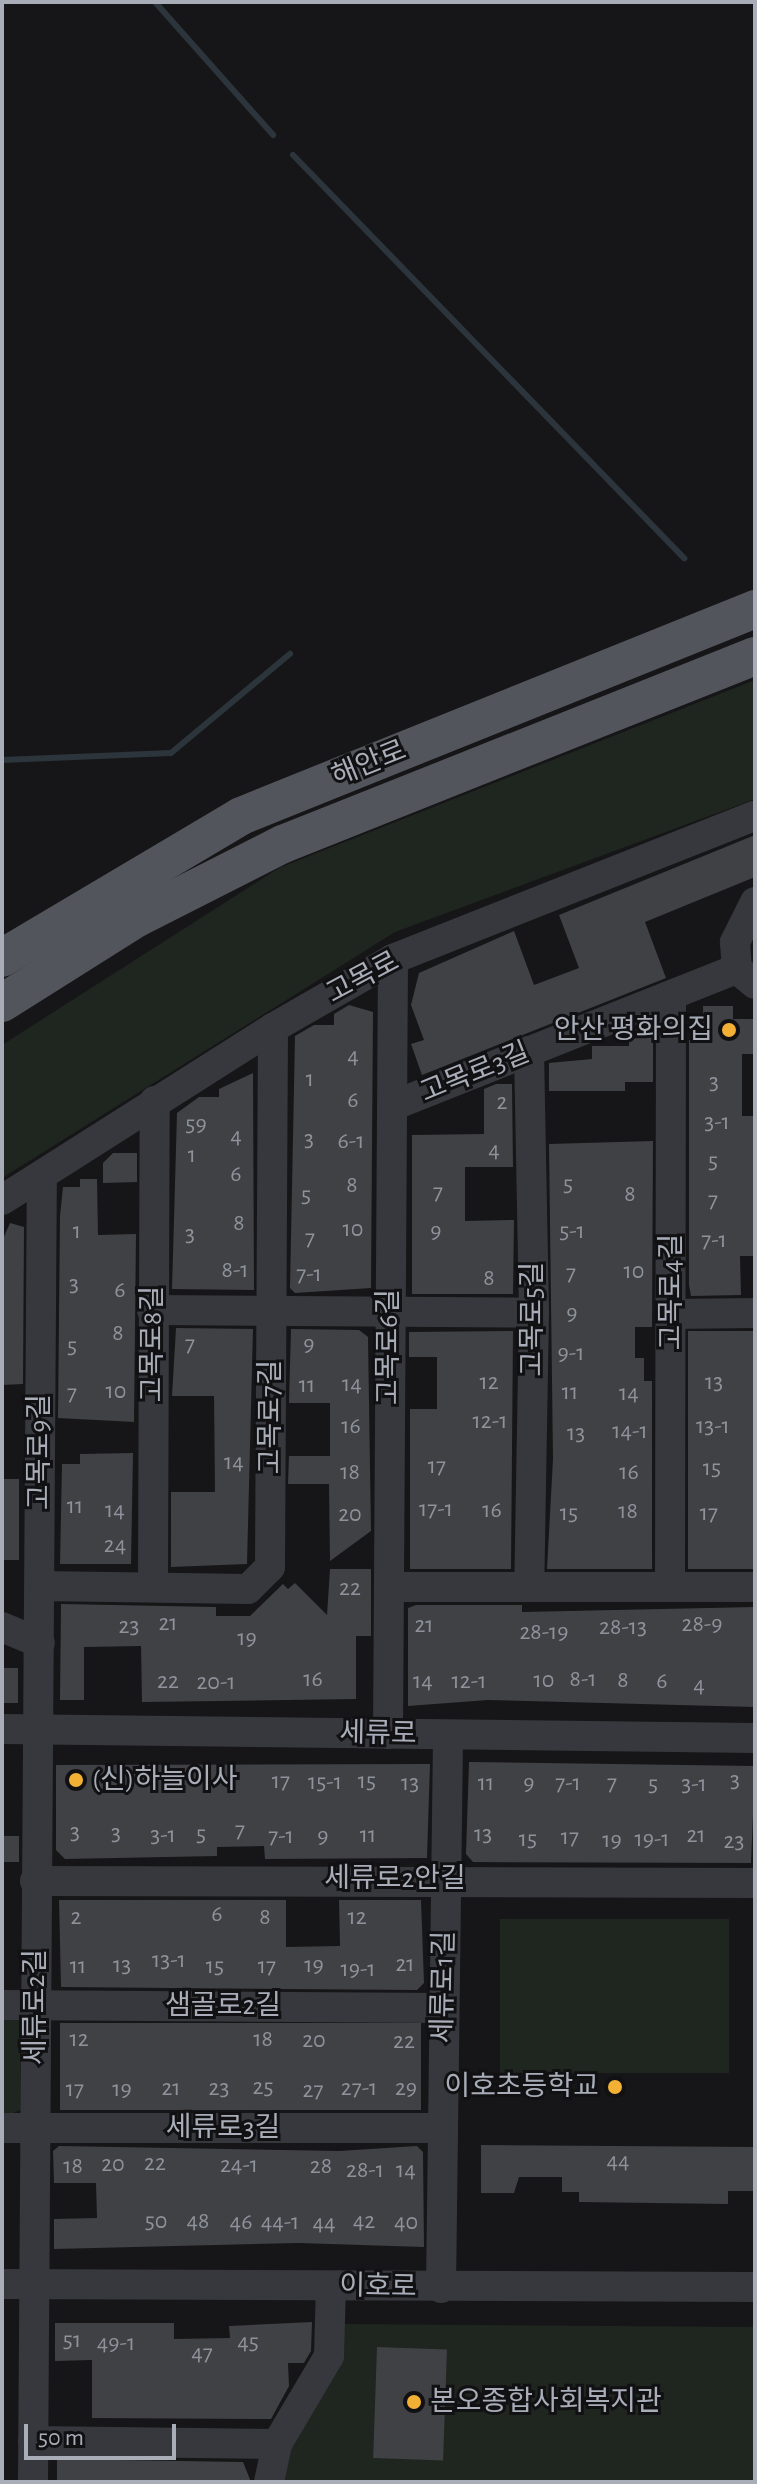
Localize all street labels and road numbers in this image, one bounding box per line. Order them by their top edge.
street label: 해안로 [327,734,411,794]
street label: 고목로 [321,945,405,1011]
street label: 고목로3길 [416,1036,534,1110]
street label: 고목로4길 [655,1234,689,1350]
street label: 고목로5길 [516,1262,550,1376]
street label: 고목로8길 [136,1286,170,1402]
street label: 고목로6길 [372,1289,406,1405]
street label: 고목로7길 [254,1360,288,1474]
street label: 고목로9길 [23,1394,57,1510]
street label: 세류로 [339,1717,417,1751]
street label: 세류로2안길 [324,1862,466,1896]
street label: 세류로1길 [426,1930,462,2044]
street label: 세류로2길 [19,1949,53,2065]
street label: 샘골로2길 [165,1989,281,2023]
street label: 세류로3길 [166,2111,280,2145]
street label: 이호로 [339,2270,417,2304]

